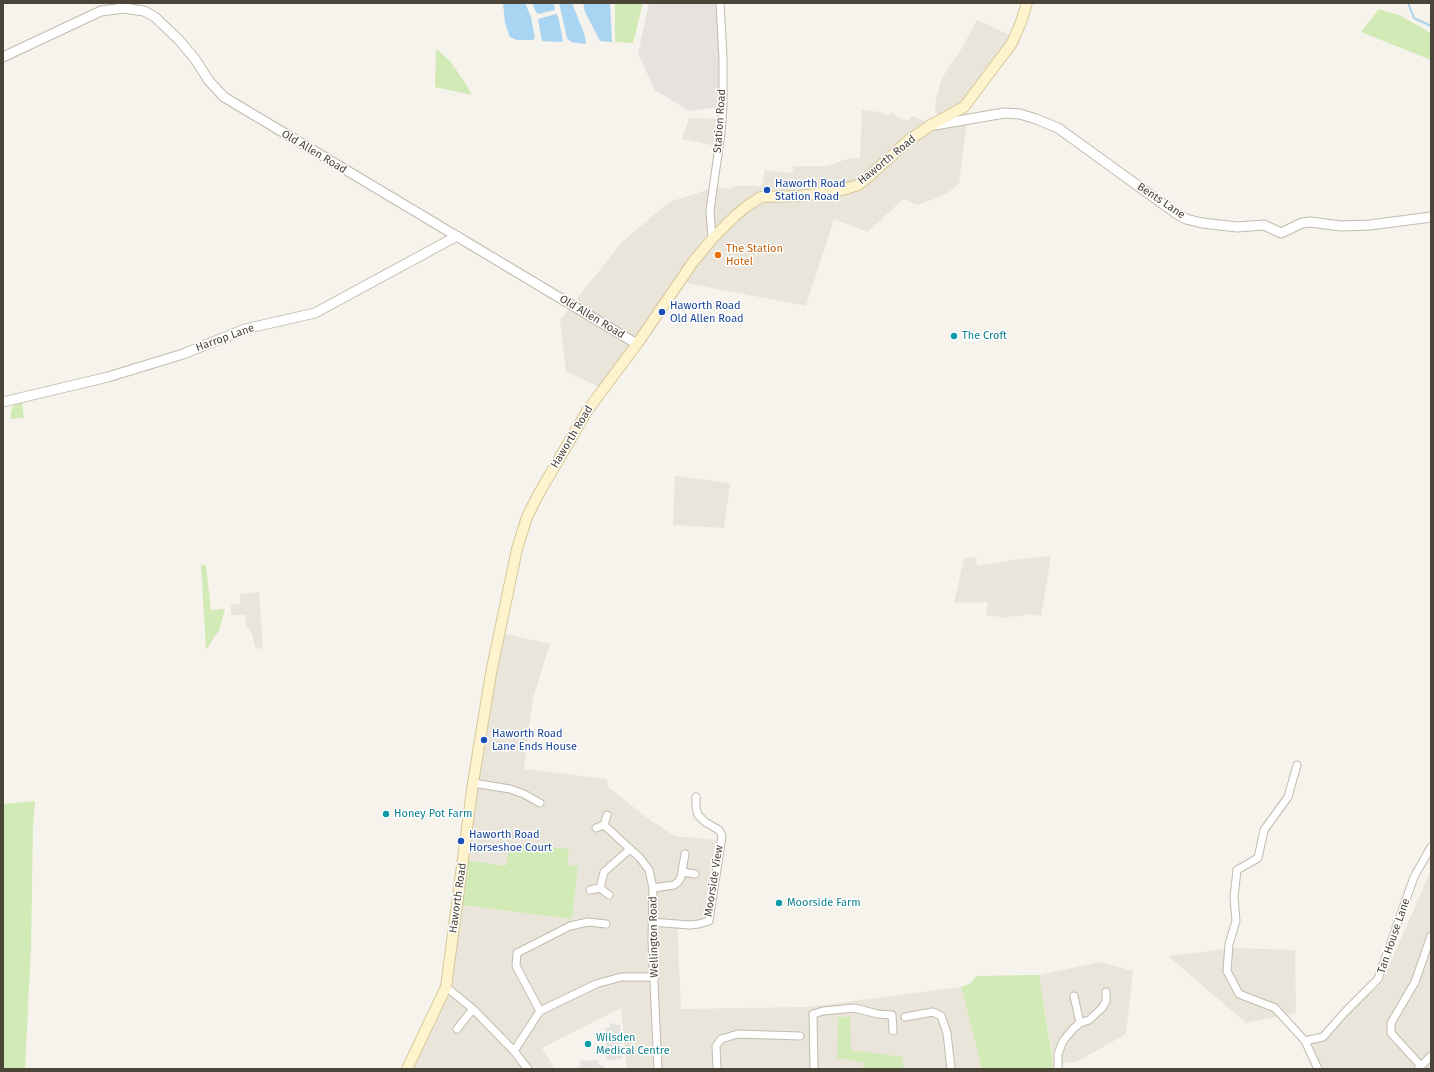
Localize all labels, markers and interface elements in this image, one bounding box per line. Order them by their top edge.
street label: Station Road [711,89,729,153]
street label: Old Allen Road [279,127,349,177]
street label: Haworth Road [855,133,919,187]
place label: Haworth Road Station Road [775,177,846,203]
street label: Bents Lane [1135,180,1187,222]
marker: Haworth Road Station Road [762,185,772,195]
place label: The Station Hotel [726,242,783,268]
marker: The Station Hotel [713,250,723,260]
street label: Old Allen Road [557,292,627,342]
place label: Haworth Road Old Allen Road [670,299,744,325]
marker: Haworth Road Old Allen Road [657,307,667,317]
street label: Harrop Lane [194,321,256,355]
place label: The Croft [962,329,1007,343]
marker: The Croft [949,331,959,341]
street label: Haworth Road [548,403,596,471]
place label: Haworth Road Lane Ends House [492,727,577,753]
marker: Haworth Road Lane Ends House [479,735,489,745]
place label: Honey Pot Farm [394,807,472,821]
marker: Honey Pot Farm [381,809,391,819]
place label: Haworth Road Horseshoe Court [469,828,552,854]
marker: Haworth Road Horseshoe Court [456,836,466,846]
street label: Moorside View [702,844,726,918]
street label: Haworth Road [447,862,469,934]
street label: Wellington Road [647,896,661,978]
place label: Moorside Farm [787,896,861,910]
street label: Tan House Lane [1375,897,1413,975]
marker: Moorside Farm [774,898,784,908]
place label: Wilsden Medical Centre [596,1031,670,1057]
marker: Wilsden Medical Centre [583,1039,593,1049]

